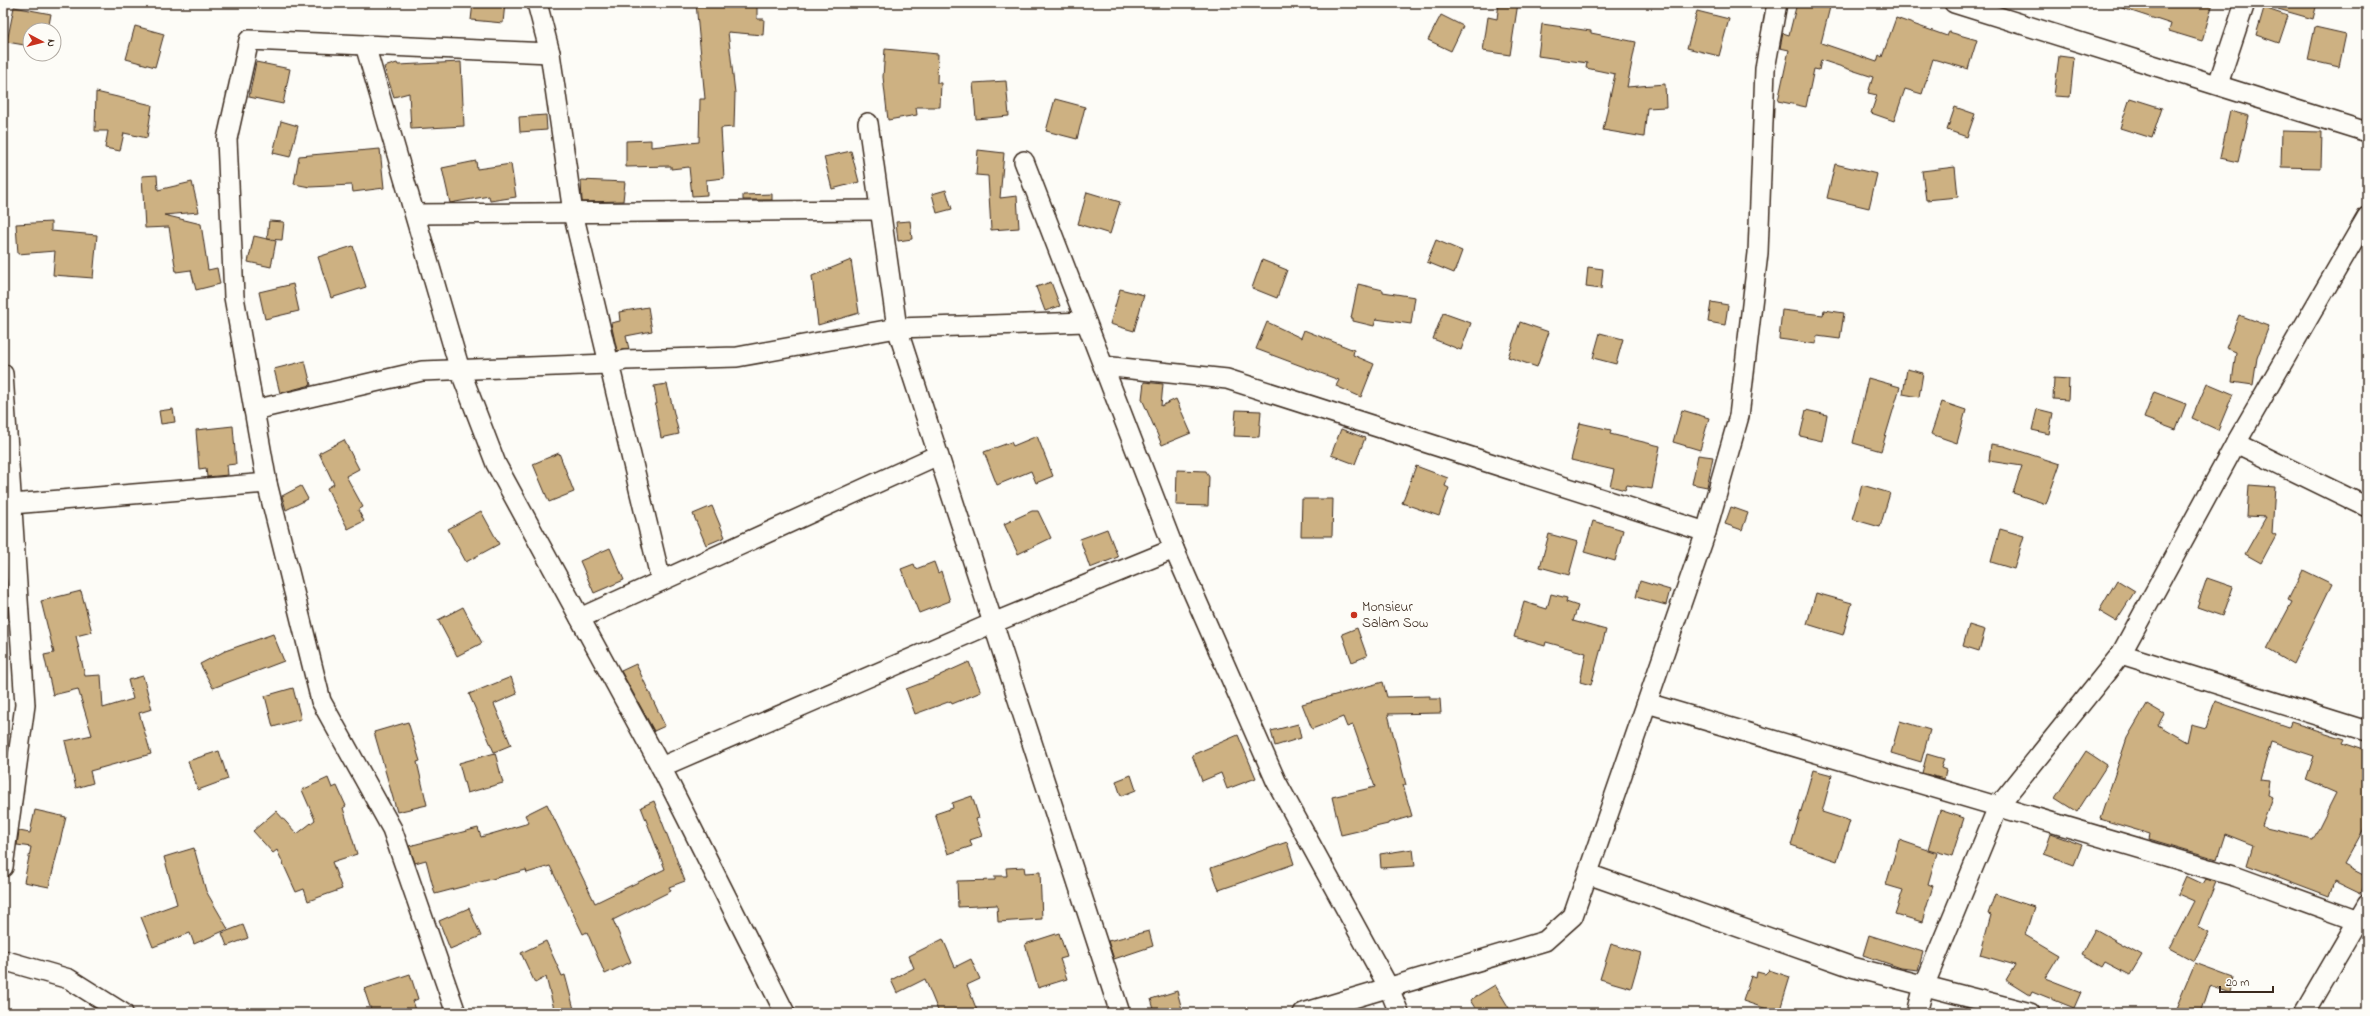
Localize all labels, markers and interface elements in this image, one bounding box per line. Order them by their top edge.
north arrow [22,22,62,62]
text: N [43,38,59,48]
place label: Monsieur Salam Sow [1362,597,1428,634]
marker: Monsieur Salam Sow [1349,610,1359,620]
scale bar [2220,968,2273,994]
text: 20 m [2226,974,2249,992]

